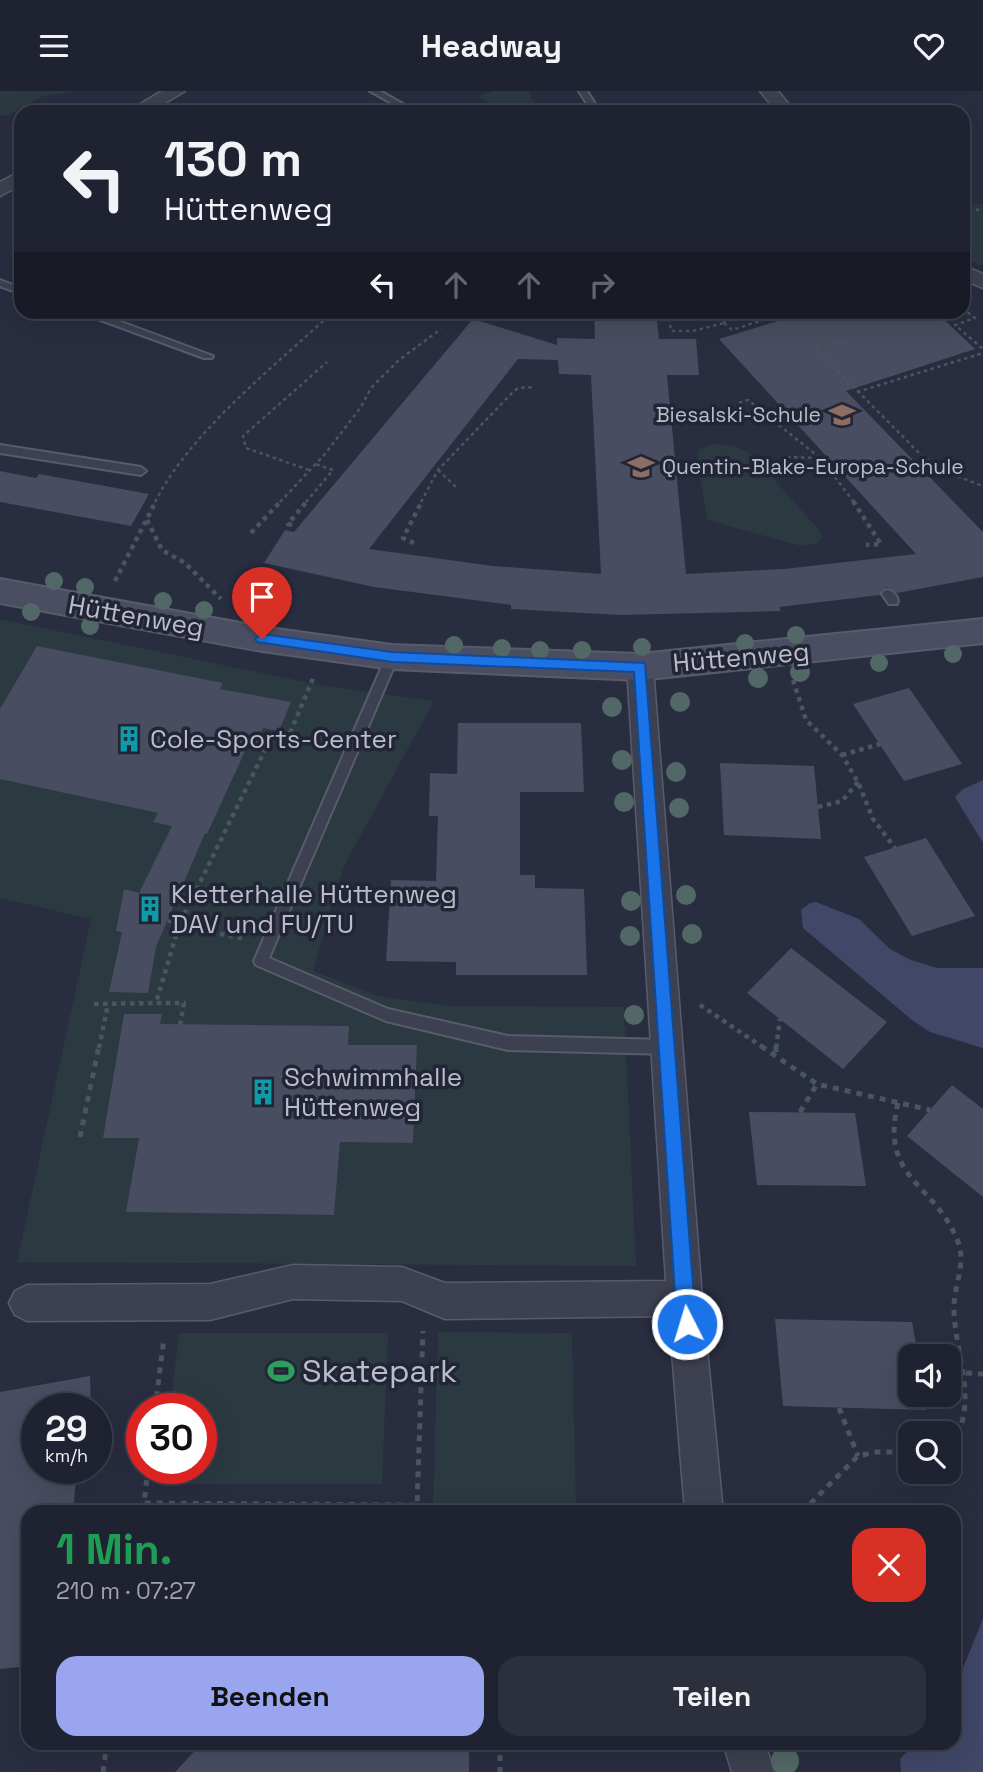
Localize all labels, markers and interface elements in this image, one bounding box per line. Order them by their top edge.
text: Headway [421,26,562,66]
icon: menu [35,27,73,65]
icon: heart [910,27,948,65]
text: 130 m [164,128,302,190]
icon: left [49,133,140,224]
text: Hüttenweg [164,189,333,229]
icon: left [364,266,402,304]
icon: ahead [437,266,475,304]
icon: ahead [510,266,548,304]
icon: right [583,266,621,304]
school or university icon: Biesalski-Schule [827,400,857,430]
place label: Biesalski-Schule [656,401,821,428]
school or university icon: Quentin-Blake-Europa-Schule [626,452,656,482]
place label: Quentin-Blake-Europa-Schule [662,453,964,480]
pin [232,567,292,639]
icon: arrive [243,578,281,616]
street label: Hüttenweg [66,587,206,645]
street label: Hüttenweg [671,634,811,680]
place label: Cole-Sports-Center [150,722,397,756]
building icon: Cole-Sports-Center [114,724,144,754]
place label: Kletterhalle Hüttenweg DAV und FU/TU [171,877,457,941]
building icon: Kletterhalle Hüttenweg DAV und FU/TU [135,894,165,924]
place label: Schwimmhalle Hüttenweg [284,1060,462,1124]
building icon: Schwimmhalle Hüttenweg [248,1077,278,1107]
position arrow [650,1287,724,1361]
map controls [898,1344,961,1484]
button: sound [898,1344,961,1407]
place label: Skatepark [302,1351,457,1391]
sports icon: Skatepark [266,1356,296,1386]
speed limit sign: 30 [126,1393,217,1484]
text: 29 [45,1407,88,1451]
button: search [898,1421,961,1484]
text: km/h [45,1444,88,1467]
text: 1 Min. [56,1523,172,1576]
button: close [852,1528,926,1602]
text: 210 m · 07:27 [56,1576,196,1606]
button: Beenden [56,1656,484,1736]
button: Teilen [498,1656,926,1736]

